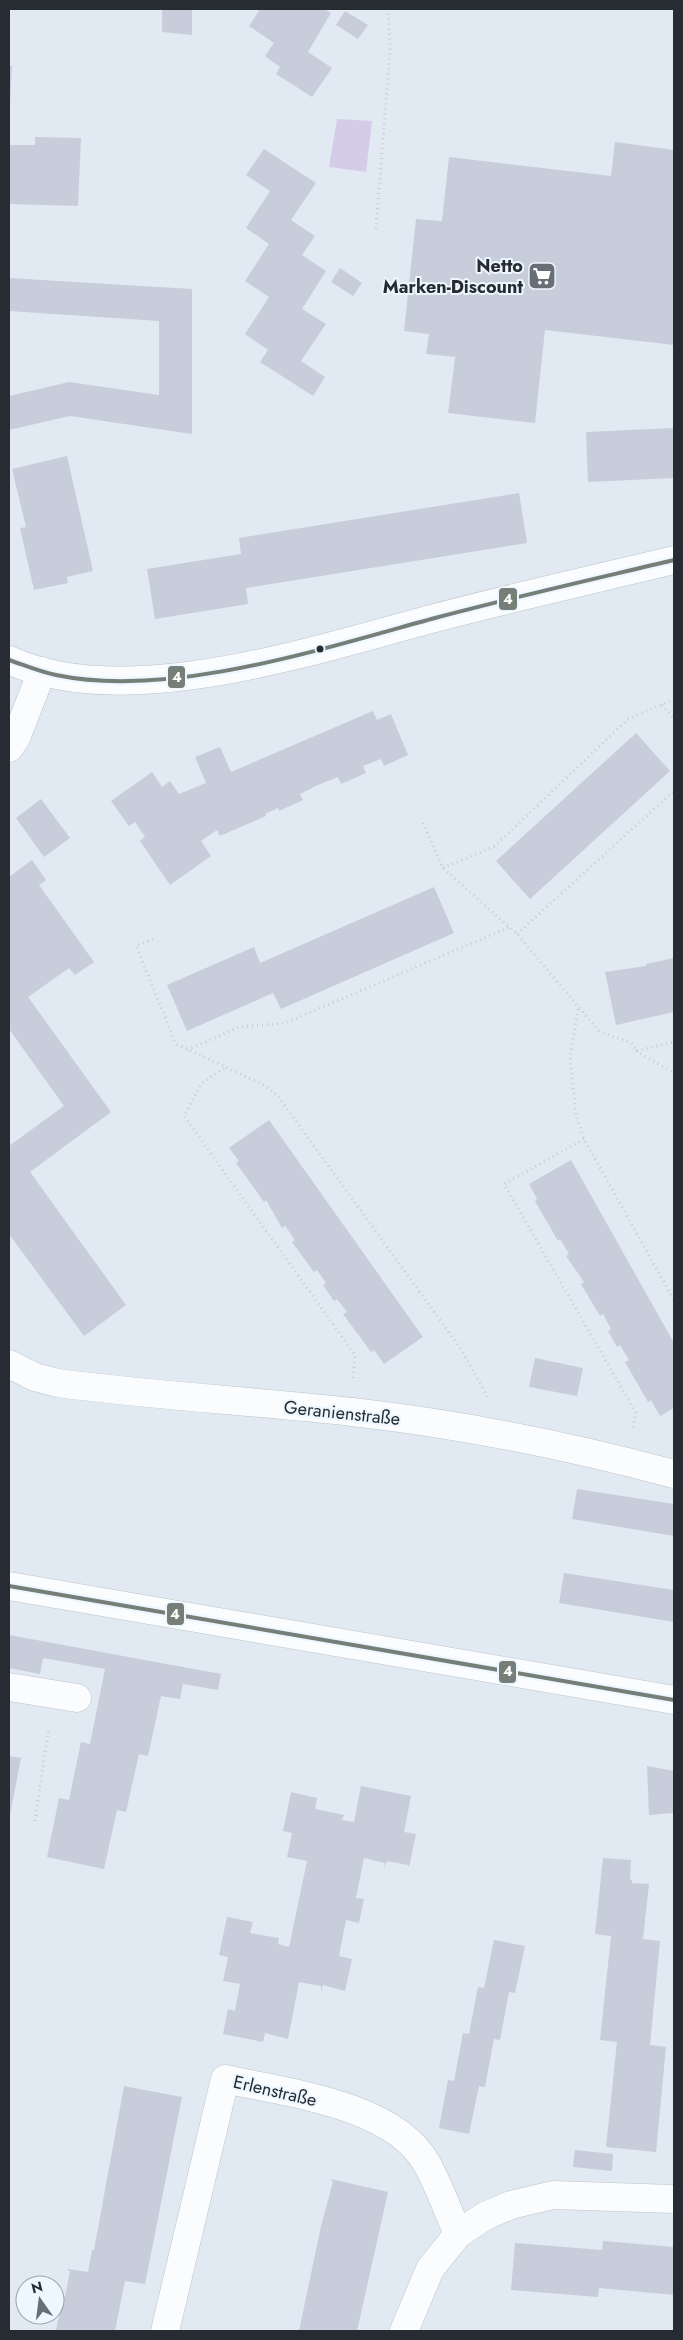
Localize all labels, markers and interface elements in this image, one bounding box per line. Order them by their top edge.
place label: Netto Marken-Discount [383,253,523,300]
supermarket icon: Netto Marken-Discount [527,261,557,291]
line badge: 4 [498,587,518,611]
text: 4 [503,589,513,609]
unlabelled marker [315,644,325,654]
line badge: 4 [167,665,186,689]
text: 4 [172,667,182,687]
street label: Geranienstraße [283,1394,401,1432]
line badge: 4 [166,1602,185,1626]
text: 4 [170,1604,180,1624]
line badge: 4 [498,1660,517,1684]
text: 4 [503,1661,513,1681]
street label: Erlenstraße [231,2069,319,2113]
north arrow [15,2275,65,2325]
text: N [29,2276,45,2298]

